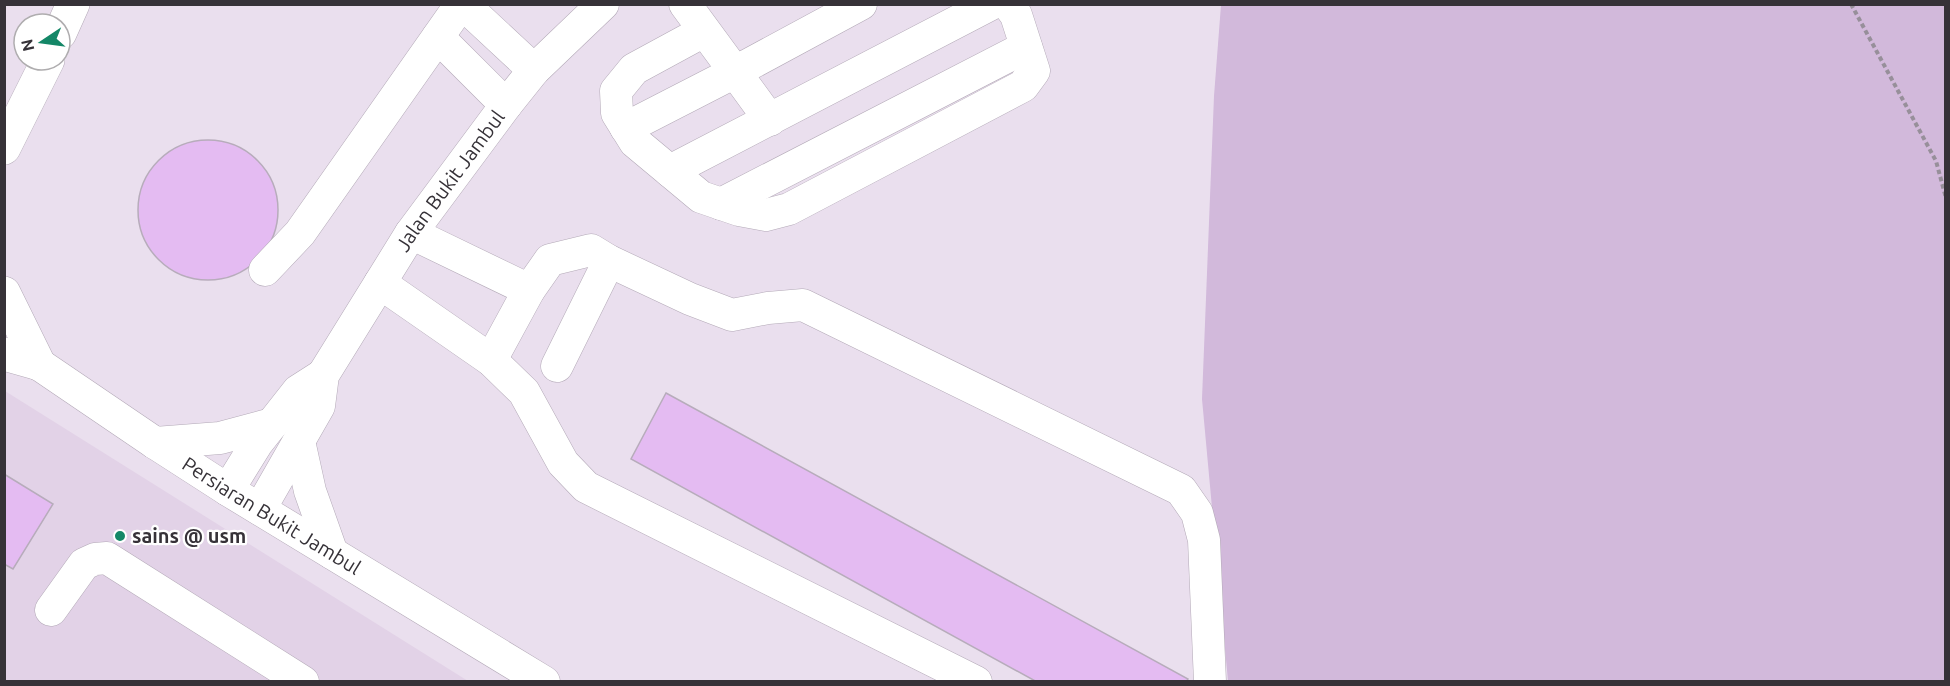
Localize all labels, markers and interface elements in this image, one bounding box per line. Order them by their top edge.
north arrow [12,12,72,72]
text: N [17,38,37,53]
street label: Jalan Bukit Jambul [391,106,509,255]
street label: Persiaran Bukit Jambul [178,452,365,579]
place label: sains @ usm [132,524,246,547]
marker: sains @ usm [113,529,127,543]

